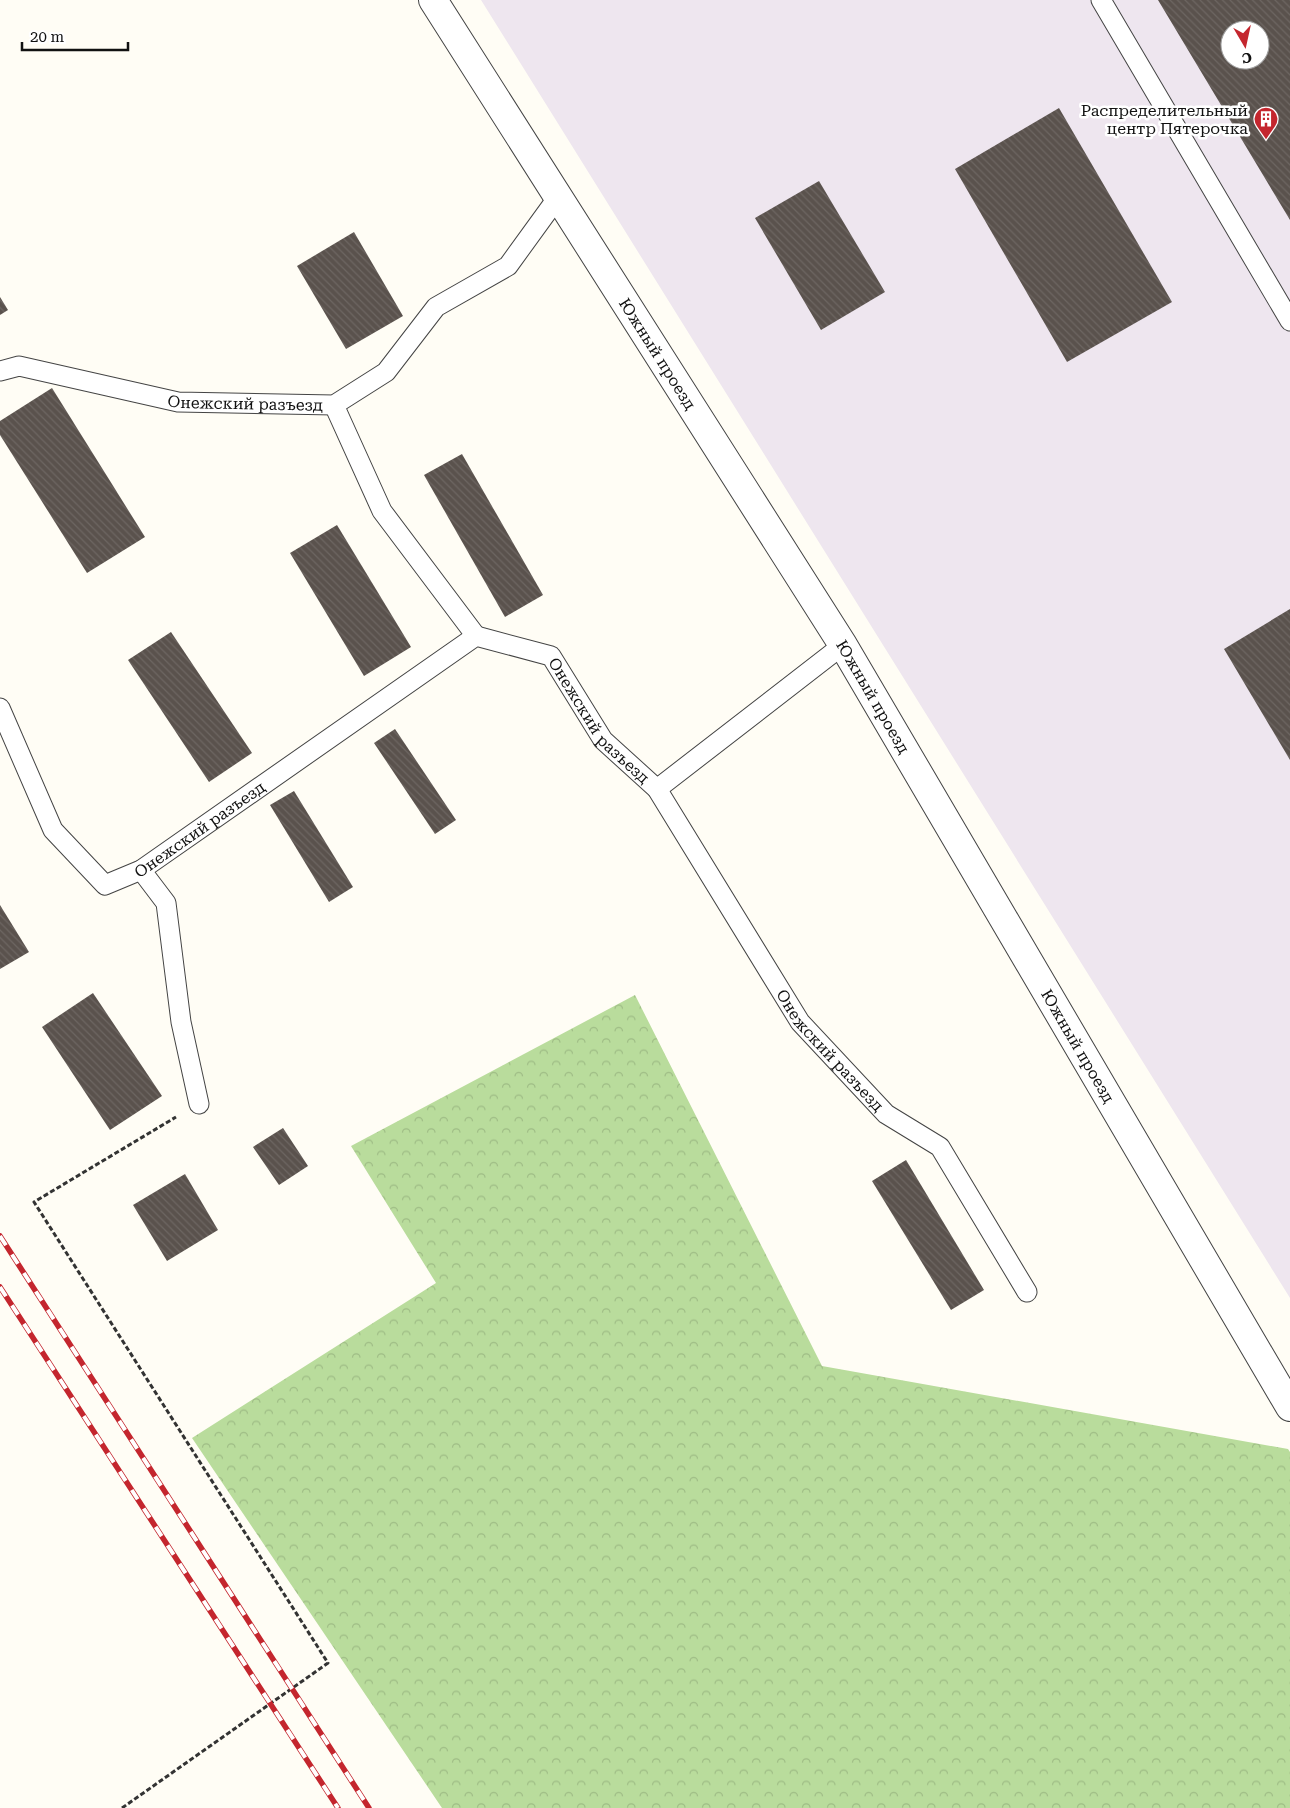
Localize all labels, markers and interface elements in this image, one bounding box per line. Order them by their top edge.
scale bar [22,20,129,52]
north arrow [1220,20,1270,70]
text: 20 m [30,28,65,46]
text: С [1241,49,1253,67]
place label: Распределительный центр Пятерочка [1081,101,1248,138]
building icon: Распределительный центр Пятерочка [1253,106,1279,140]
street label: Южный проезд [615,294,700,413]
street label: Онежский разъезд [166,390,323,414]
street label: Южный проезд [833,636,914,757]
street label: Онежский разъезд [545,654,654,787]
street label: Онежский разъезд [130,777,269,881]
street label: Онежский разъезд [773,986,888,1115]
street label: Южный проезд [1037,986,1119,1106]

